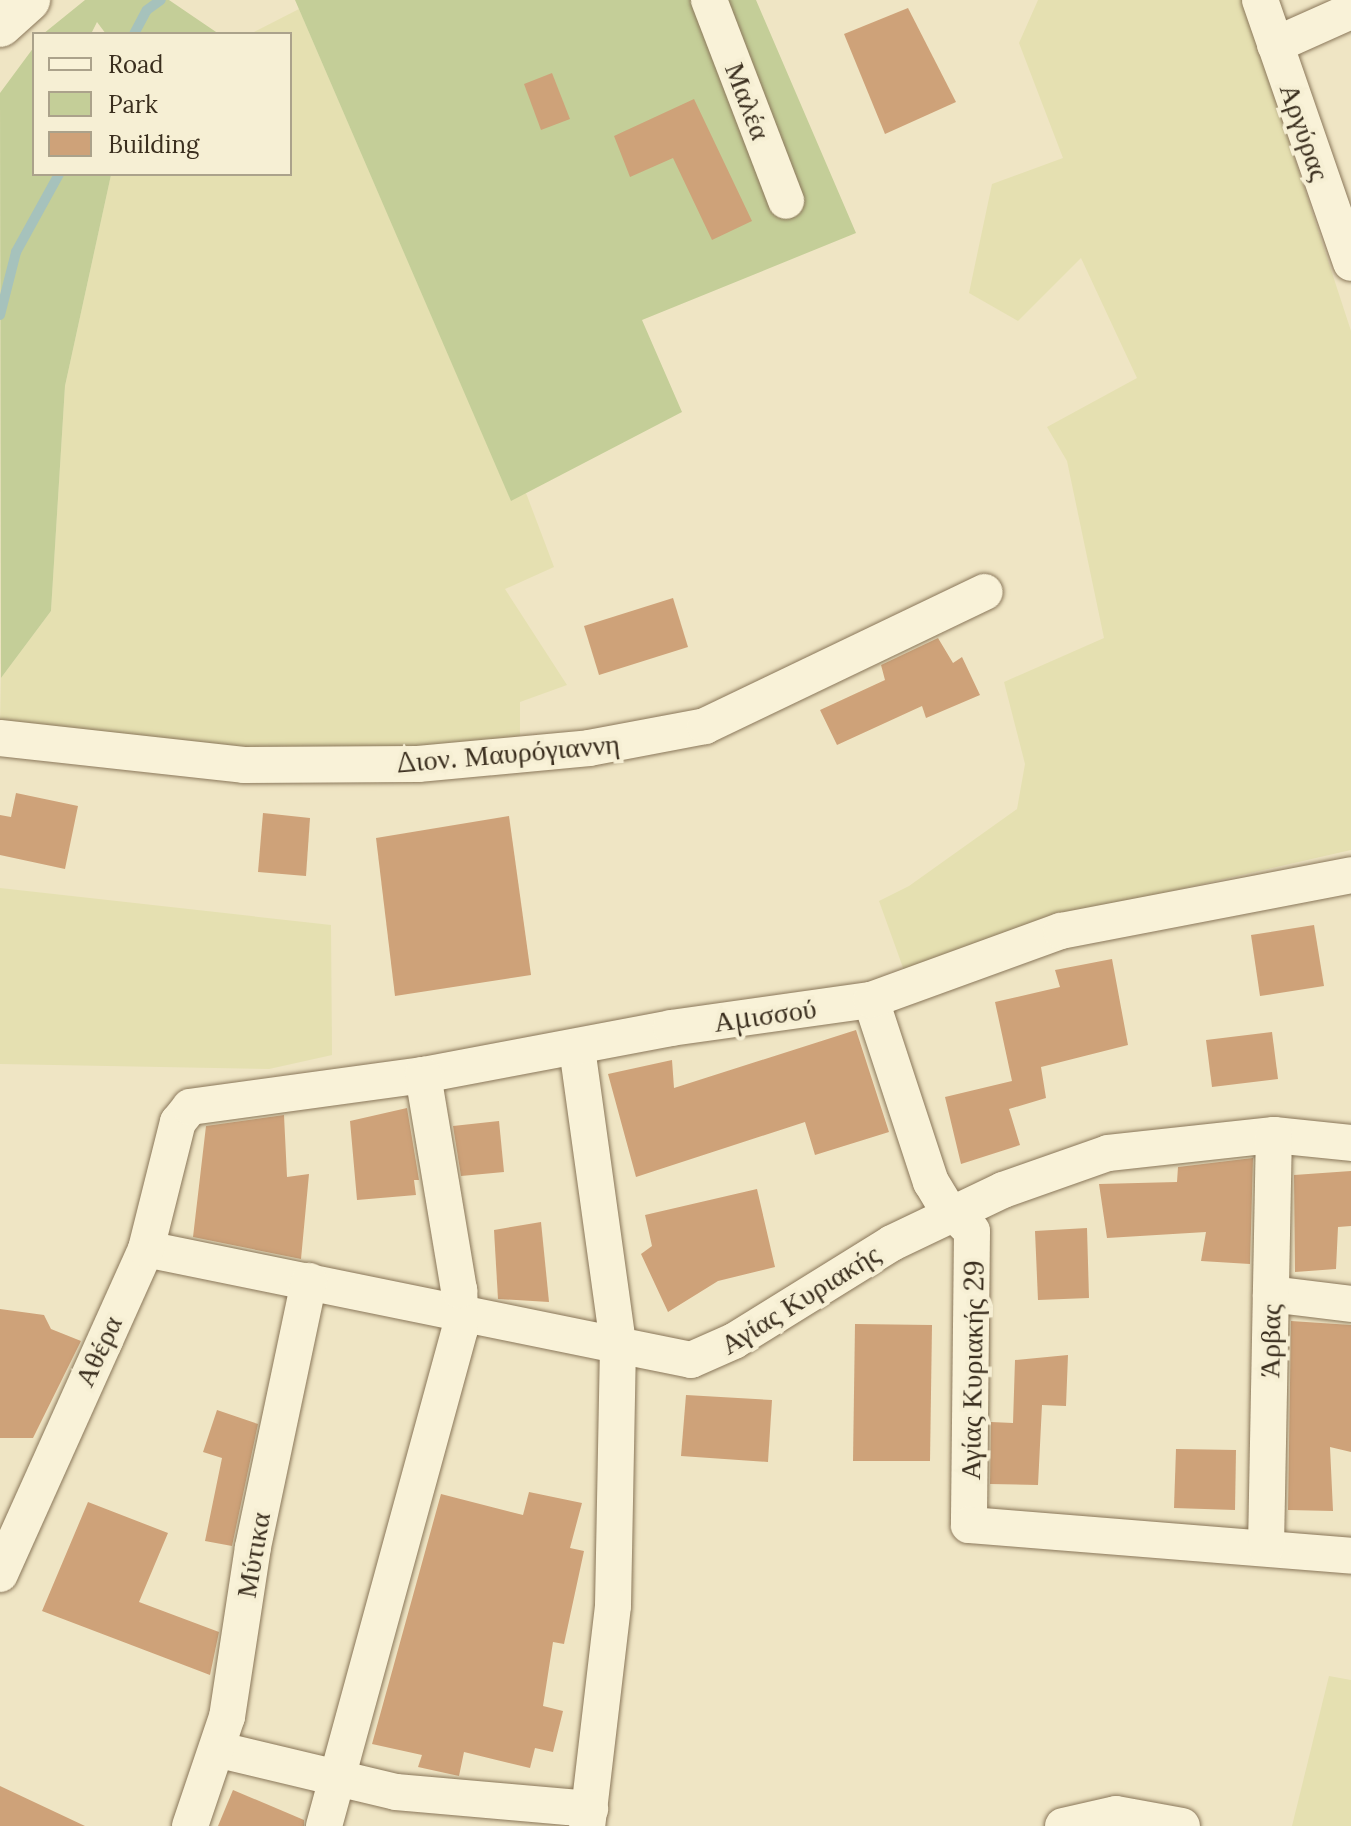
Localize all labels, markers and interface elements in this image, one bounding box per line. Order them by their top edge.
legend [32,32,292,176]
text: Road [108,49,164,80]
street label: Μαλέα [718,58,778,144]
street label: Αργύρας [1273,79,1337,185]
text: Park [108,89,158,120]
text: Building [108,129,199,160]
street label: Διον. Μαυρόγιαννη [395,727,621,779]
street label: Αμισσού [712,991,818,1039]
street label: Αγίας Κυριακής [714,1237,886,1361]
street label: Αγίας Κυριακής 29 [953,1260,991,1480]
street label: Άρβας [1253,1304,1287,1378]
street label: Αθέρα [67,1310,129,1392]
street label: Μύτικα [229,1510,277,1600]

